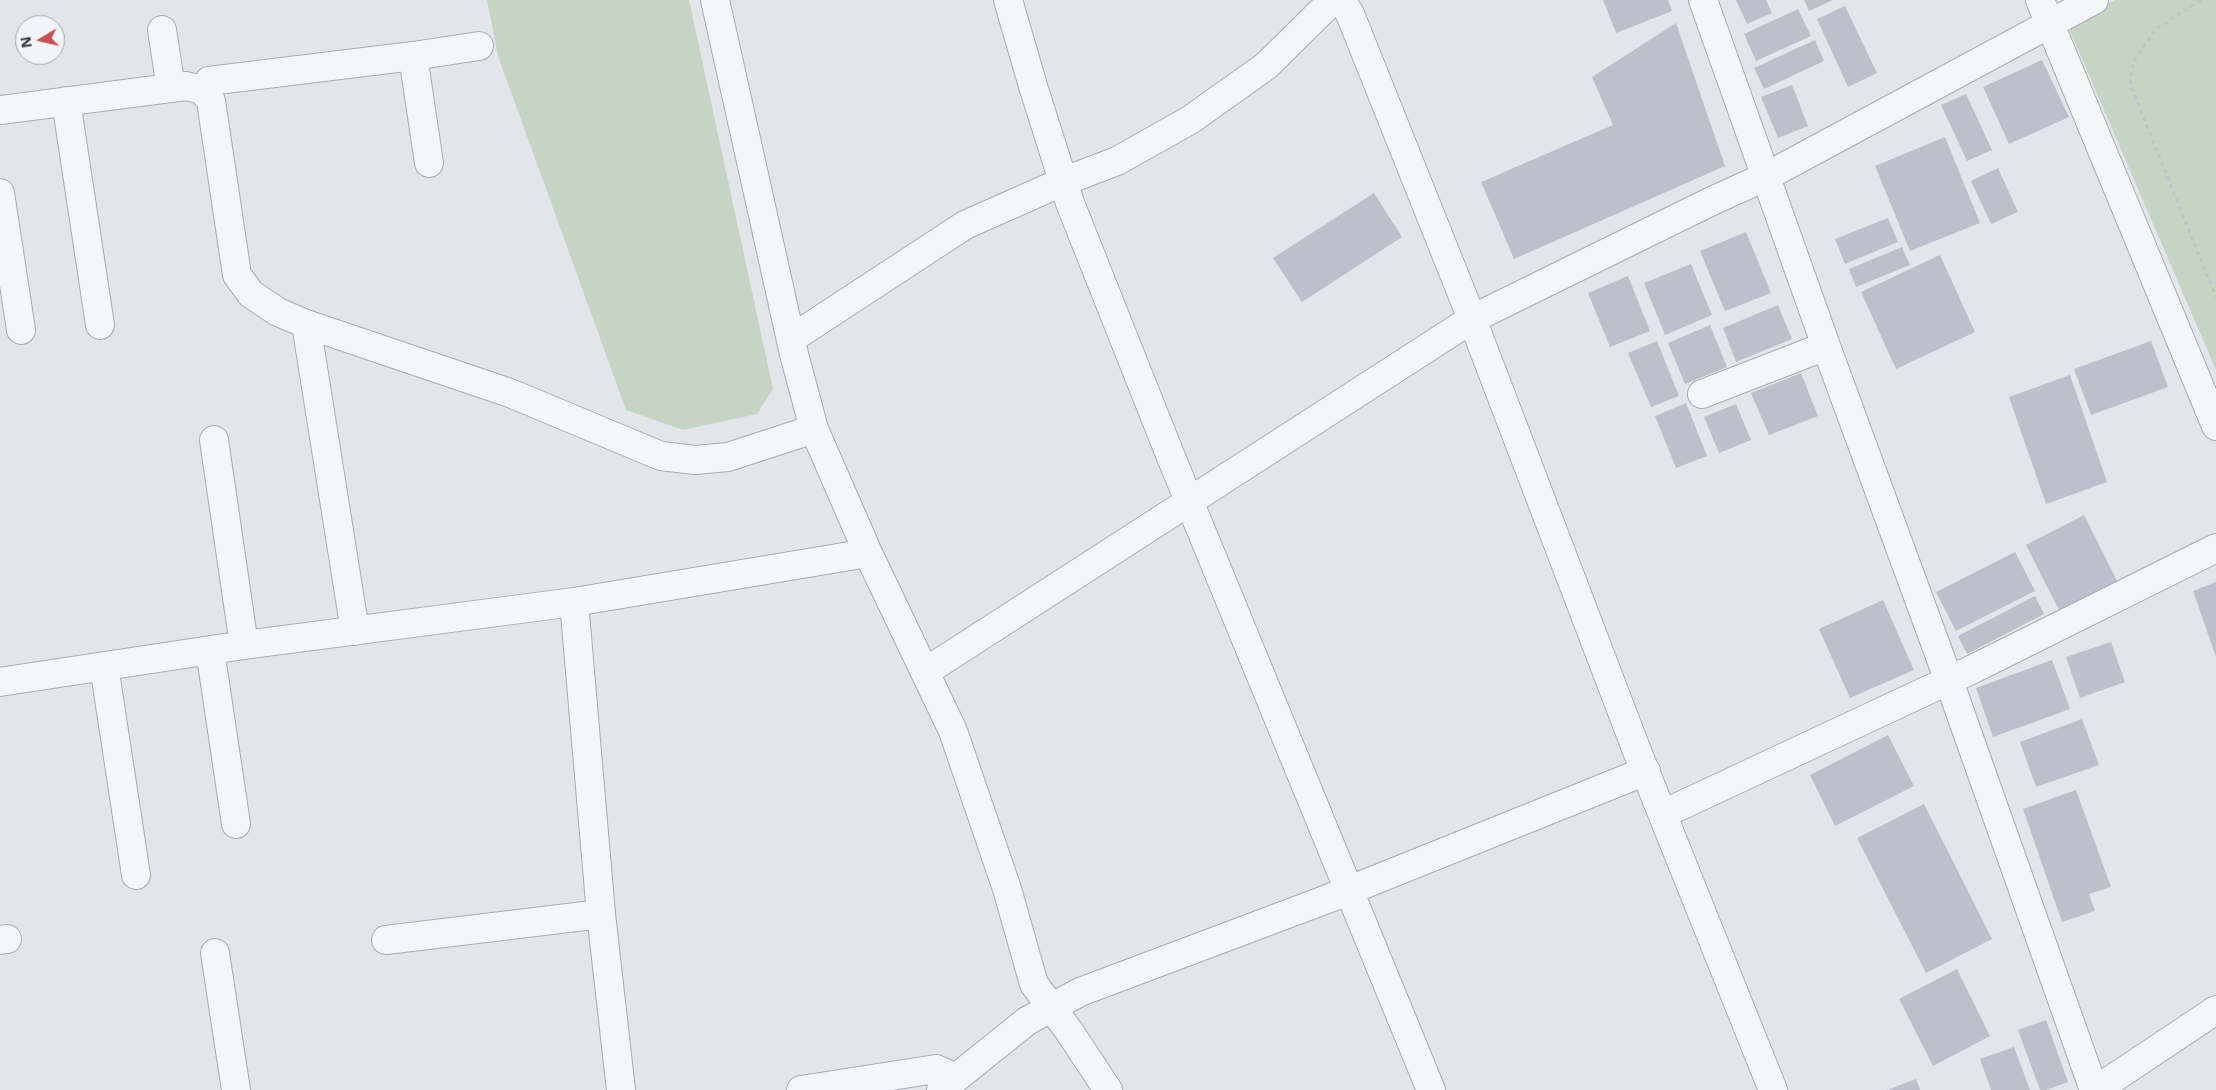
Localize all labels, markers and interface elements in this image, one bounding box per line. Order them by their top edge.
north arrow [15,15,65,65]
text: N [15,35,36,49]

